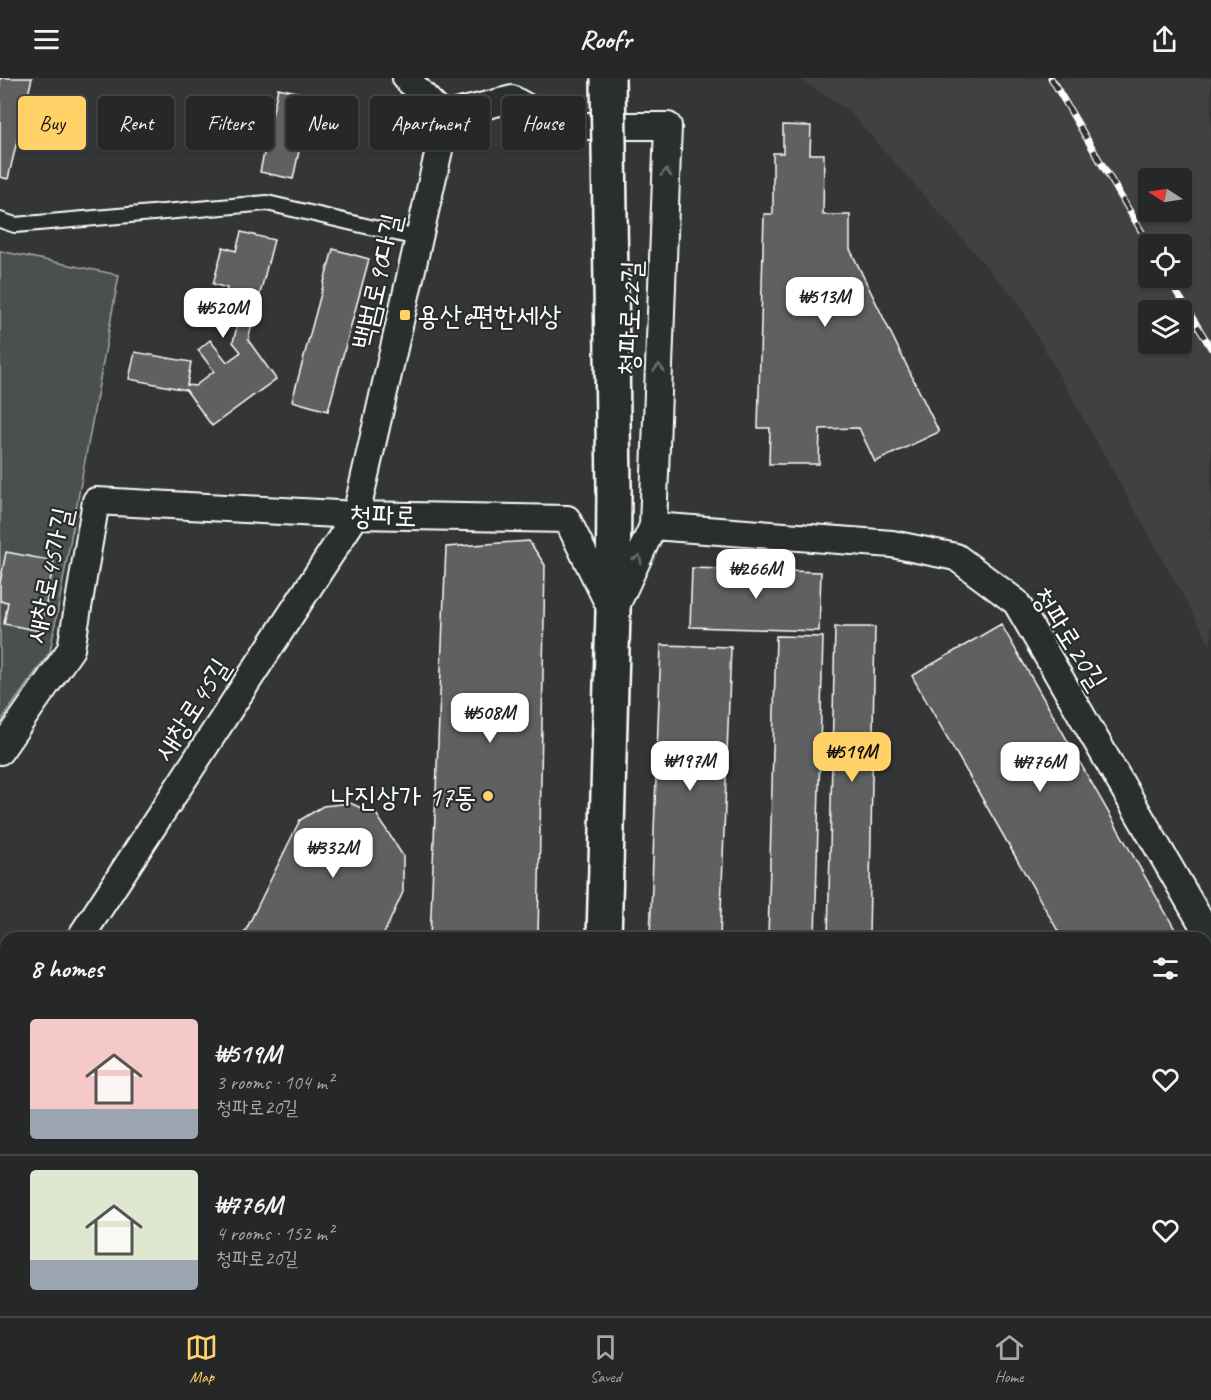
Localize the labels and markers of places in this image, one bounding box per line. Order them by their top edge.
pin: ₩513M [783,277,867,328]
pin: ₩520M [181,288,265,339]
place label: 용산e편한세상 [417,298,562,333]
marker: 용산e편한세상 [398,308,412,322]
pin: ₩266M [714,549,798,600]
pin: ₩508M [448,693,532,744]
pin: ₩519M [810,732,894,783]
pin: ₩197M [648,741,732,792]
pin: ₩776M [998,742,1082,793]
place label: 나진상가 17동 [331,779,476,814]
marker: 나진상가 17동 [481,789,495,803]
pin: ₩332M [291,828,375,879]

